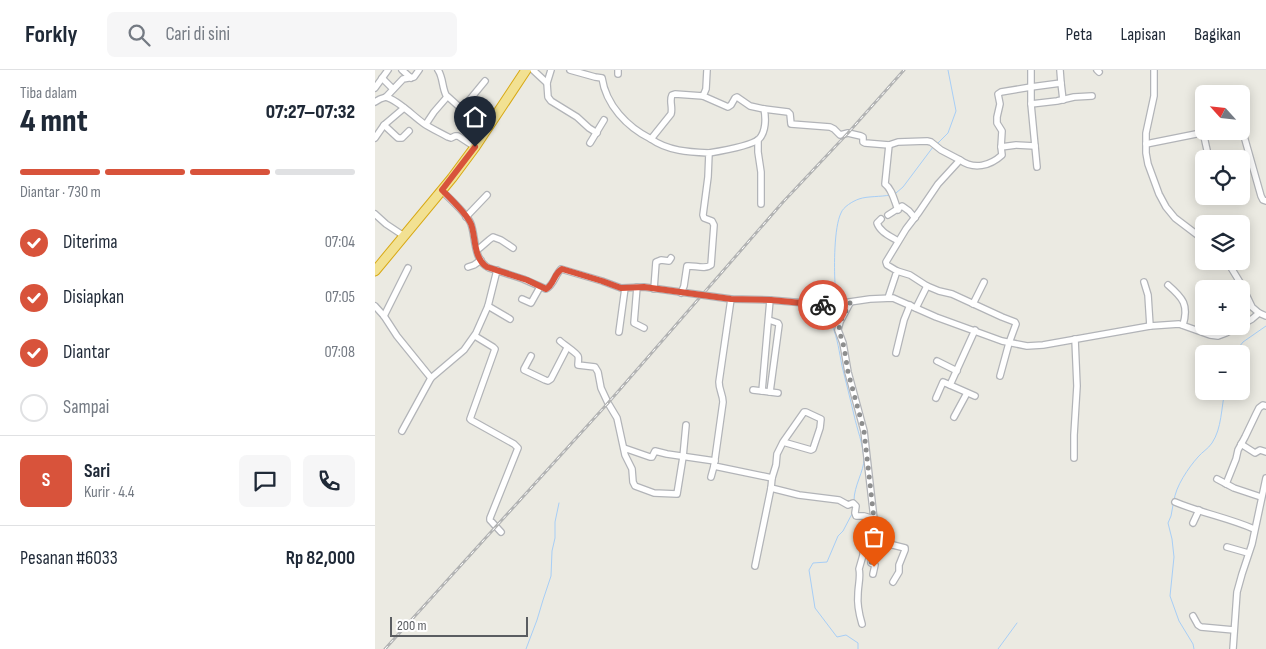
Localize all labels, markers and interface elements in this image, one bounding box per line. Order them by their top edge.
search box [107,12,457,57]
text: Forkly [25,20,77,49]
icon: search [125,21,153,49]
text: Cari di sini [165,23,230,46]
text: Peta [1065,24,1093,45]
text: Lapisan [1121,24,1166,45]
text: Bagikan [1194,24,1241,45]
text: Tiba dalam [20,84,77,103]
north arrow [1195,85,1250,140]
map controls [1195,85,1250,400]
pin [454,96,496,147]
text: 07:27–07:32 [266,101,355,124]
text: 4 mnt [20,102,88,141]
icon: home [461,103,489,131]
button: locate [1195,150,1250,205]
text: Diantar · 730 m [20,183,101,202]
button: layers [1195,215,1250,270]
icon: check [20,229,48,257]
text: Diterima [63,231,118,254]
text: 07:04 [325,233,355,252]
courier [798,280,848,330]
button: + [1195,280,1250,335]
icon: check [20,284,48,312]
text: Disiapkan [63,286,124,309]
text: 07:05 [325,288,355,307]
icon: bike [809,291,837,319]
icon: check [20,339,48,367]
text: Diantar [63,341,110,364]
text: 07:08 [324,343,355,362]
button: − [1195,345,1250,400]
text: Sampai [63,396,109,419]
button: chat [239,455,291,507]
button: phone [303,455,355,507]
text: Sari [84,460,110,483]
text: S [42,469,50,492]
text: Kurir · 4.4 [84,483,135,502]
pin [853,516,895,567]
icon: bag [860,523,888,551]
text: Pesanan #6033 [20,547,118,570]
text: Rp 82,000 [286,547,355,570]
scale bar [390,614,527,637]
text: 200 m [397,617,426,634]

